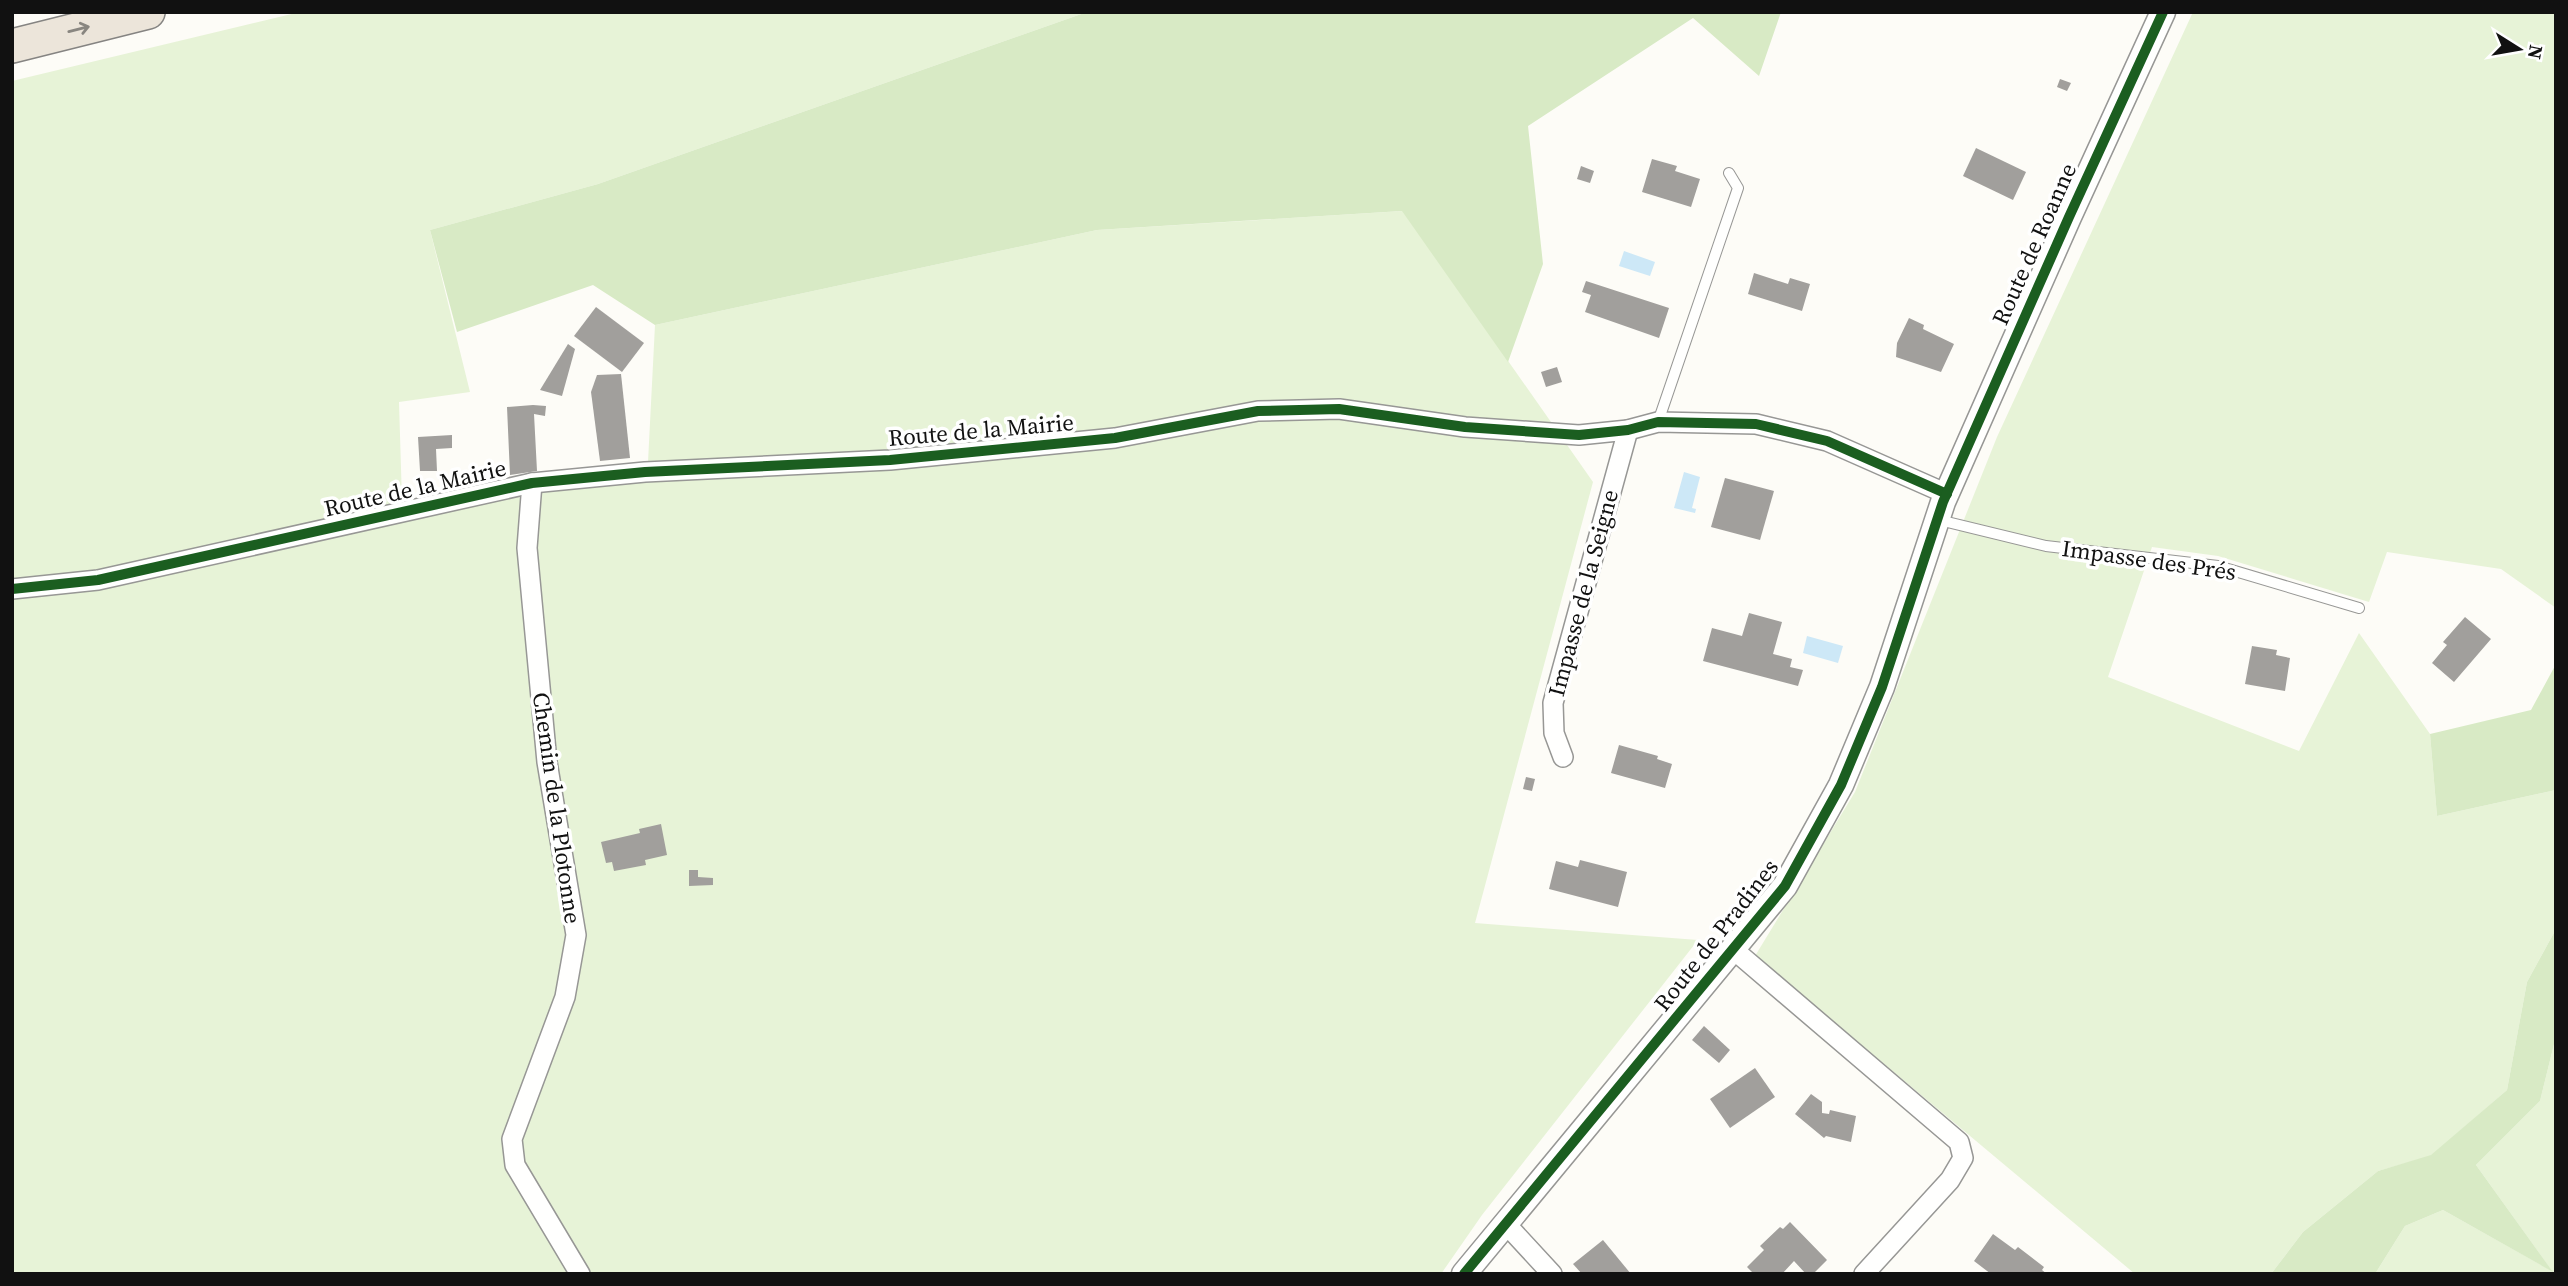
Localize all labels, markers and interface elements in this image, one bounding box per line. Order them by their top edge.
north arrow [2484,14,2554,84]
one-way arrow [67,22,89,35]
text: N [2522,43,2550,62]
street label: Route de Roanne [1984,158,2084,330]
street label: Route de la Mairie [887,406,1075,454]
street label: Route de la Mairie [321,451,509,525]
street label: Impasse de la Seigne [1540,486,1626,700]
street label: Impasse des Prés [2060,532,2238,588]
street label: Chemin de la Plotonne [525,690,589,926]
street label: Route de Pradines [1646,852,1786,1018]

